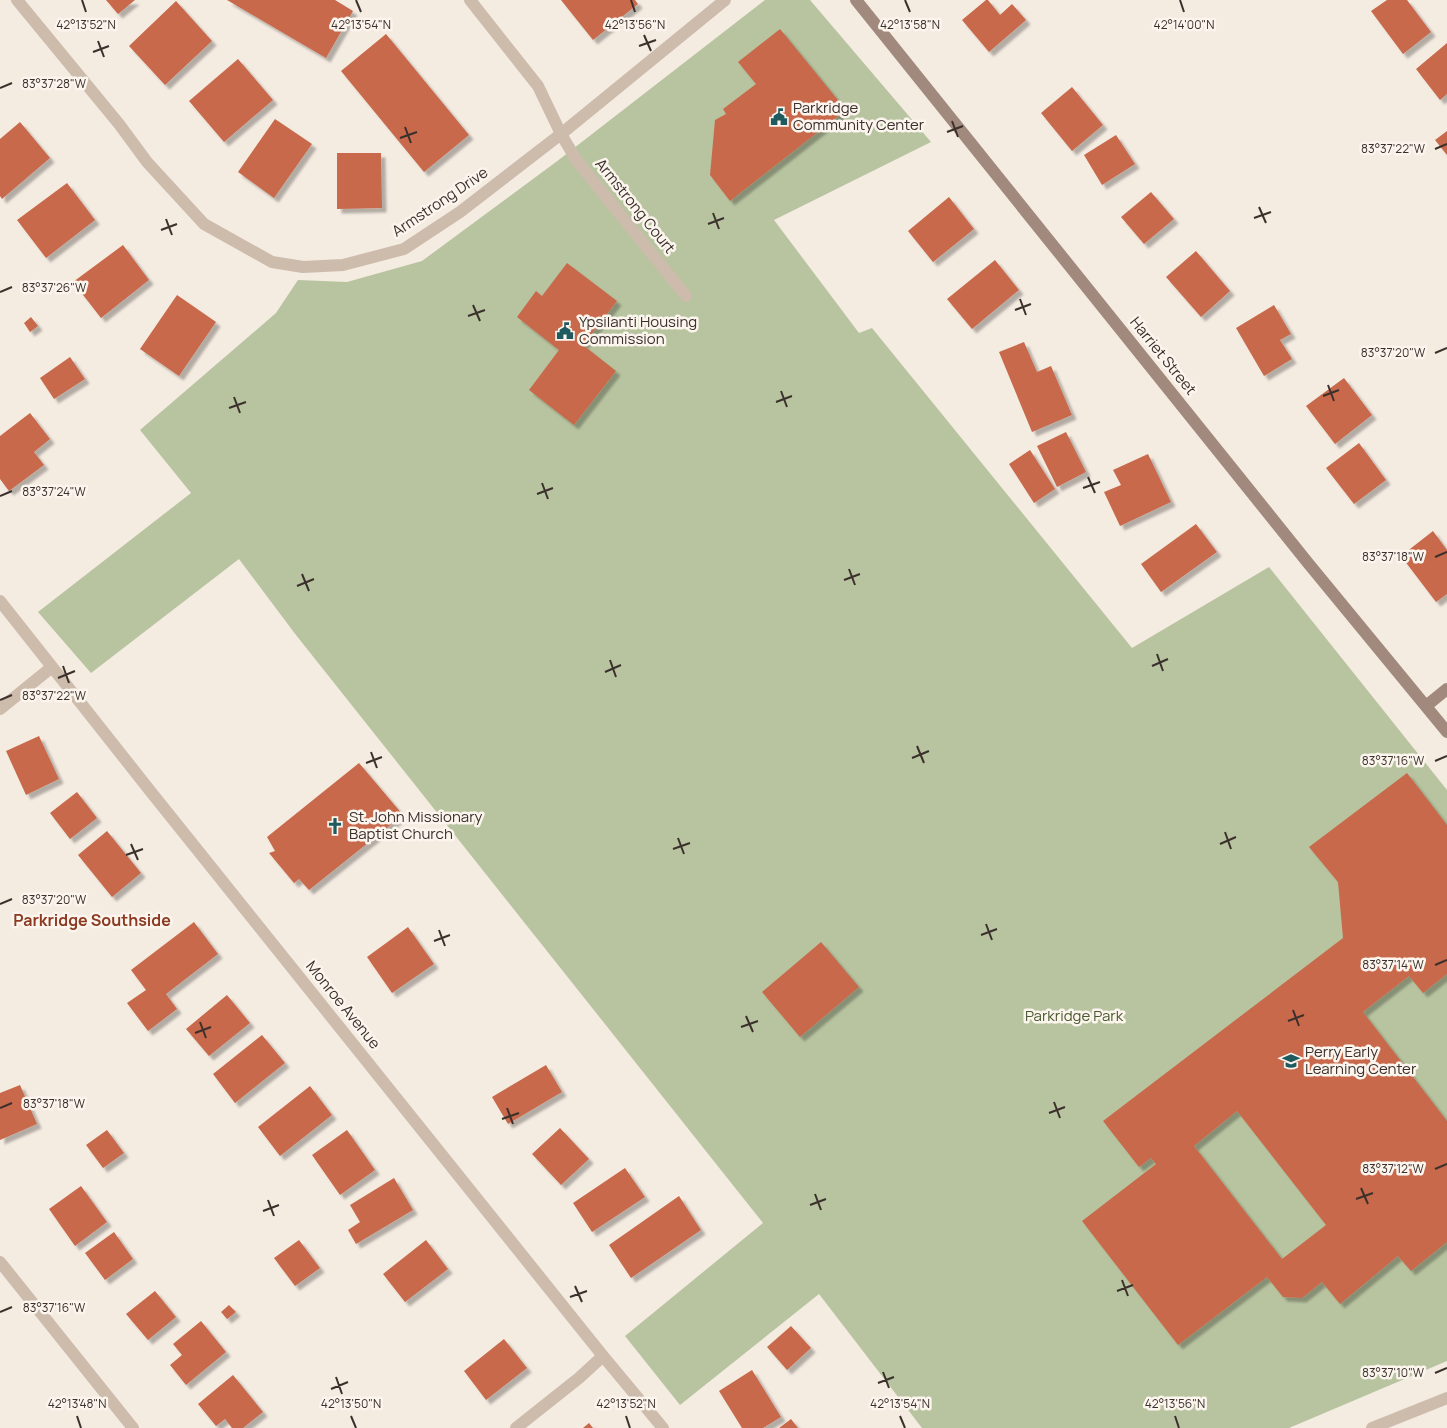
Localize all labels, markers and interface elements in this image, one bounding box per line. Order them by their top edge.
text: 42°13'52"N [56,16,116,33]
text: 42°13'54"N [331,16,391,33]
text: 42°13'56"N [605,16,665,33]
text: 42°13'58"N [880,16,940,33]
text: 42°14'00"N [1154,16,1214,33]
text: 83°37'28"W [22,75,87,92]
place label: Parkridge Community Center [793,97,925,135]
public building icon: Parkridge Community Center [769,107,789,127]
text: 83°37'22"W [1361,140,1426,157]
street label: Armstrong Court [591,154,680,258]
street label: Armstrong Drive [388,162,492,241]
text: 83°37'26"W [22,279,87,296]
place label: Ypsilanti Housing Commission [579,311,697,349]
street label: Harriet Street [1125,312,1201,399]
public building icon: Ypsilanti Housing Commission [555,321,575,341]
text: 83°37'20"W [1361,344,1426,361]
text: 83°37'24"W [22,483,87,500]
text: 83°37'18"W [1362,548,1425,565]
text: 83°37'22"W [22,687,87,704]
text: 83°37'16"W [1362,752,1425,769]
place label: St. John Missionary Baptist Church [349,806,482,844]
church icon: St. John Missionary Baptist Church [325,816,345,836]
text: 83°37'20"W [22,891,87,908]
district label: Parkridge Southside [13,909,171,931]
street label: Monroe Avenue [301,956,386,1053]
text: 83°37'14"W [1362,956,1425,973]
park label: Parkridge Park [1025,1005,1124,1026]
place label: Perry Early Learning Center [1305,1041,1417,1079]
school or university icon: Perry Early Learning Center [1281,1051,1301,1071]
text: 83°37'18"W [23,1095,86,1112]
text: 83°37'12"W [1362,1160,1425,1177]
text: 83°37'16"W [23,1299,86,1316]
text: 83°37'10"W [1362,1364,1425,1381]
text: 42°13'48"N [48,1395,106,1412]
text: 42°13'50"N [321,1395,381,1412]
text: 42°13'52"N [596,1395,656,1412]
text: 42°13'54"N [870,1395,930,1412]
text: 42°13'56"N [1145,1395,1205,1412]

